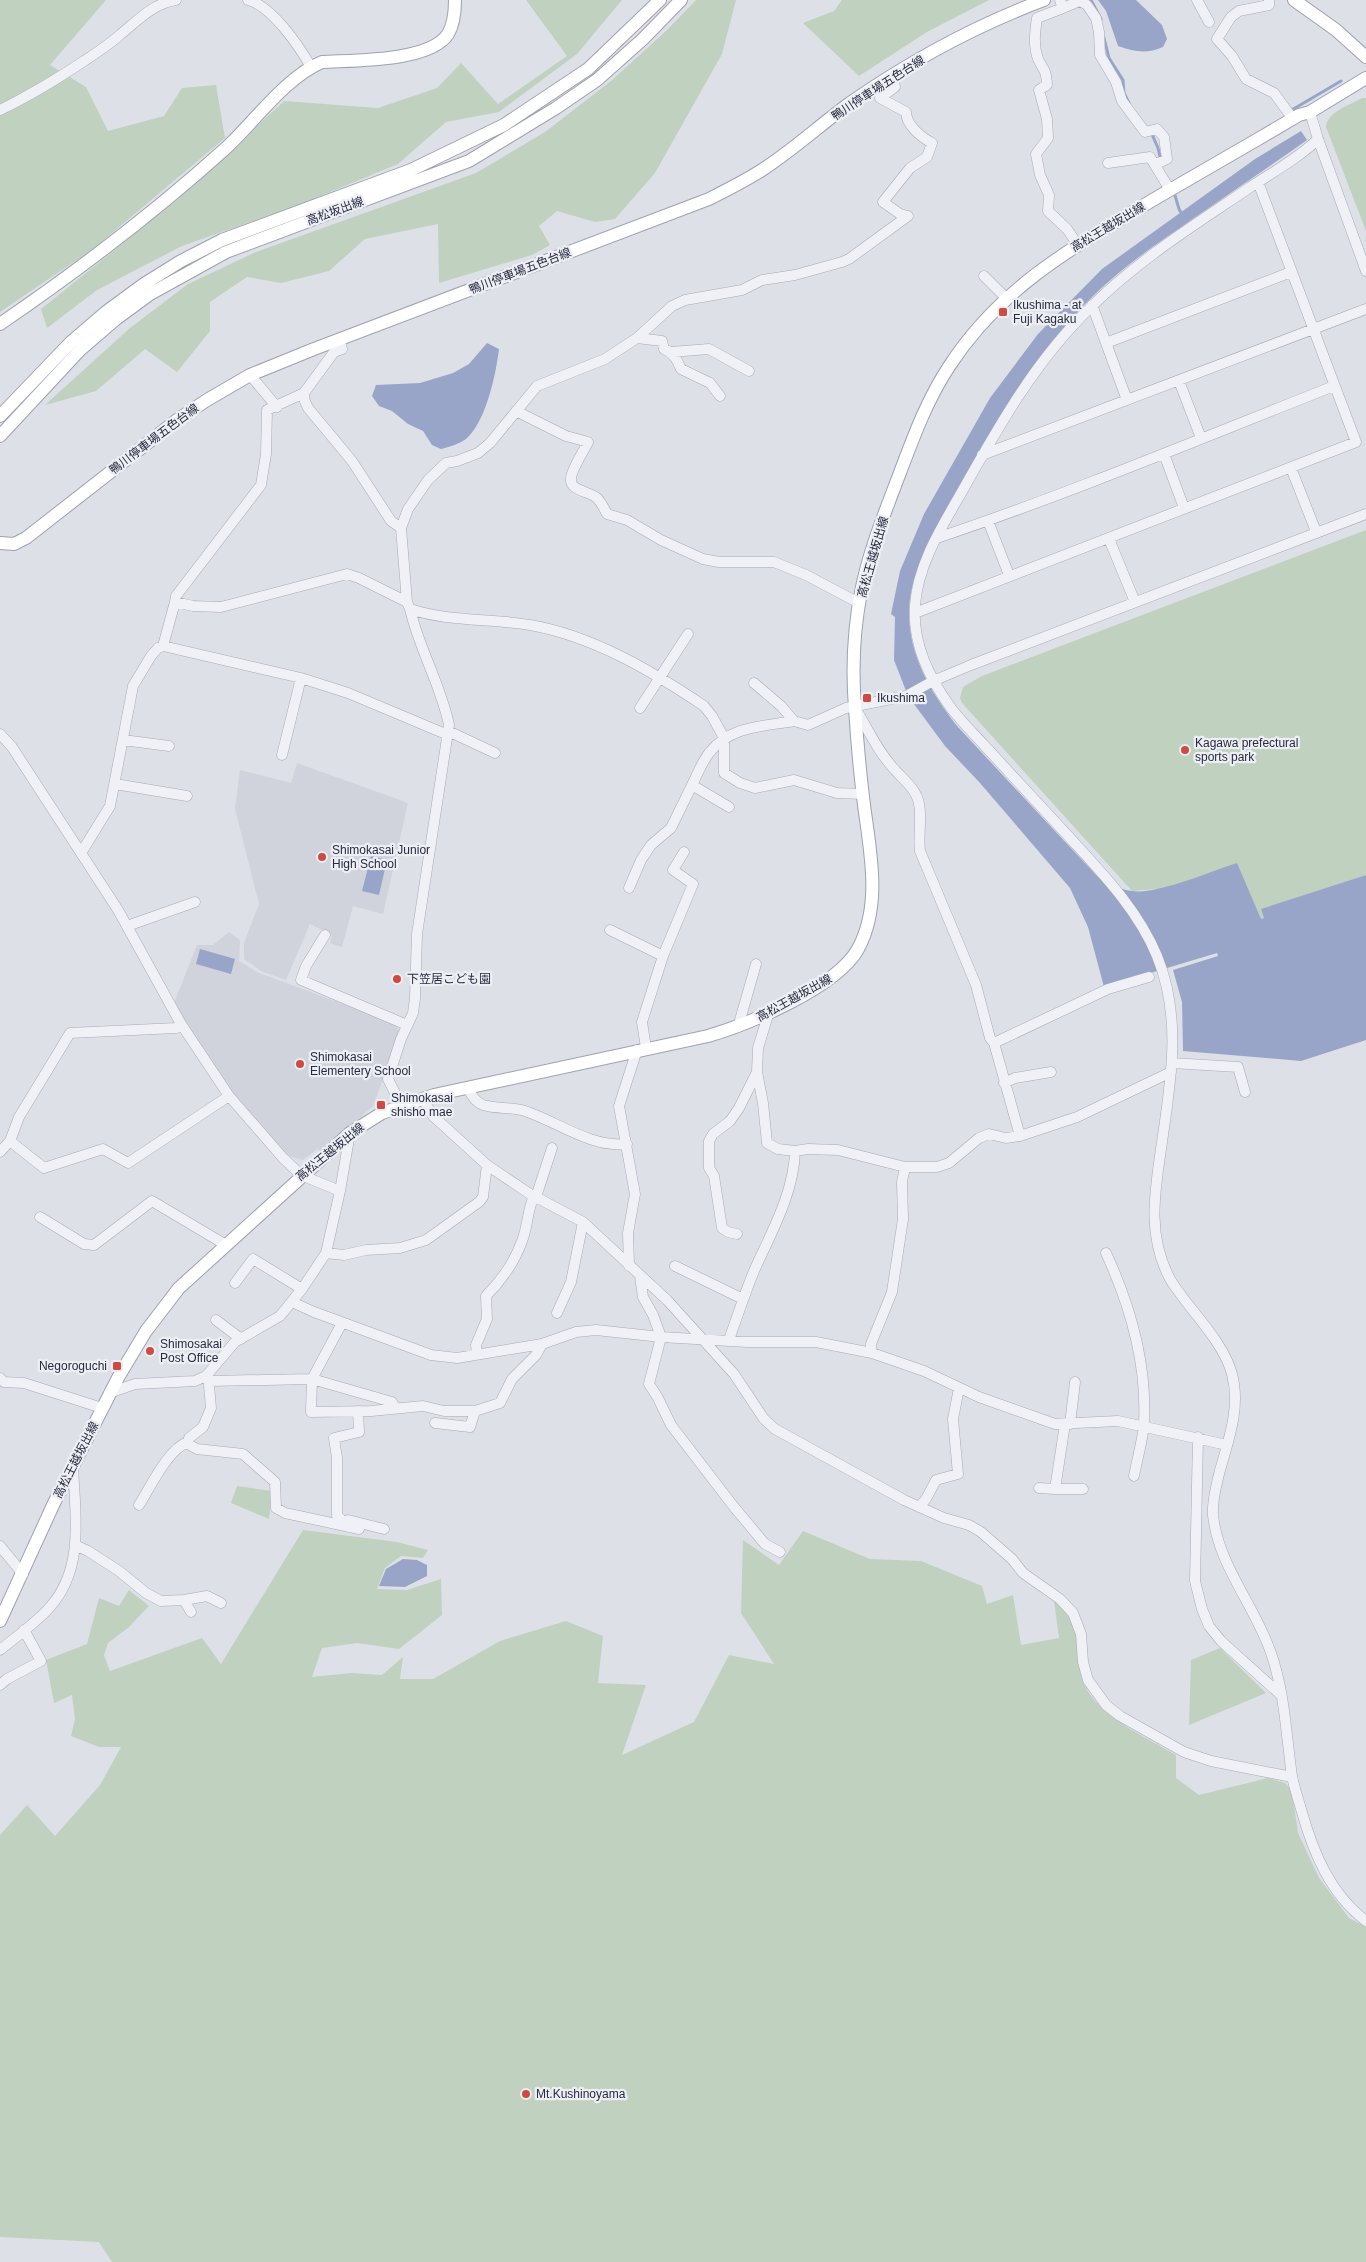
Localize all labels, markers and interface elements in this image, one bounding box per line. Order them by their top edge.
street label: 鴨川停車場五色台線 [829,53,927,123]
street label: 高松坂出線 [304,194,366,228]
street label: 高松王越坂出線 [1068,199,1148,255]
street label: 鴨川停車場五色台線 [467,245,573,297]
place label: Ikushima - at Fuji Kagaku [1013,298,1082,326]
marker: Ikushima - at Fuji Kagaku [997,306,1009,318]
street label: 鴨川停車場五色台線 [107,401,201,477]
street label: 高松王越坂出線 [855,515,891,599]
place label: Ikushima [877,691,925,705]
marker: Ikushima [861,692,873,704]
place label: Kagawa prefectural sports park [1195,736,1298,764]
marker: Kagawa prefectural sports park [1179,744,1191,756]
place label: Shimokasai Junior High School [332,843,430,871]
marker: Shimokasai Junior High School [316,851,328,863]
place label: 下笠居こども園 [407,972,491,986]
street label: 高松王越坂出線 [754,972,834,1024]
marker: 下笠居こども園 [391,973,403,985]
place label: Shimokasai Elementery School [310,1050,411,1078]
marker: Shimokasai Elementery School [294,1058,306,1070]
place label: Shimokasai shisho mae [391,1091,453,1119]
marker: Shimokasai shisho mae [375,1099,387,1111]
street label: 高松王越坂出線 [293,1120,367,1184]
place label: Shimosakai Post Office [160,1337,222,1365]
marker: Shimosakai Post Office [144,1345,156,1357]
place label: Negoroguchi [39,1359,107,1373]
marker: Negoroguchi [111,1360,123,1372]
street label: 高松王越坂出線 [51,1419,101,1501]
place label: Mt.Kushinoyama [536,2087,626,2101]
marker: Mt.Kushinoyama [520,2088,532,2100]

